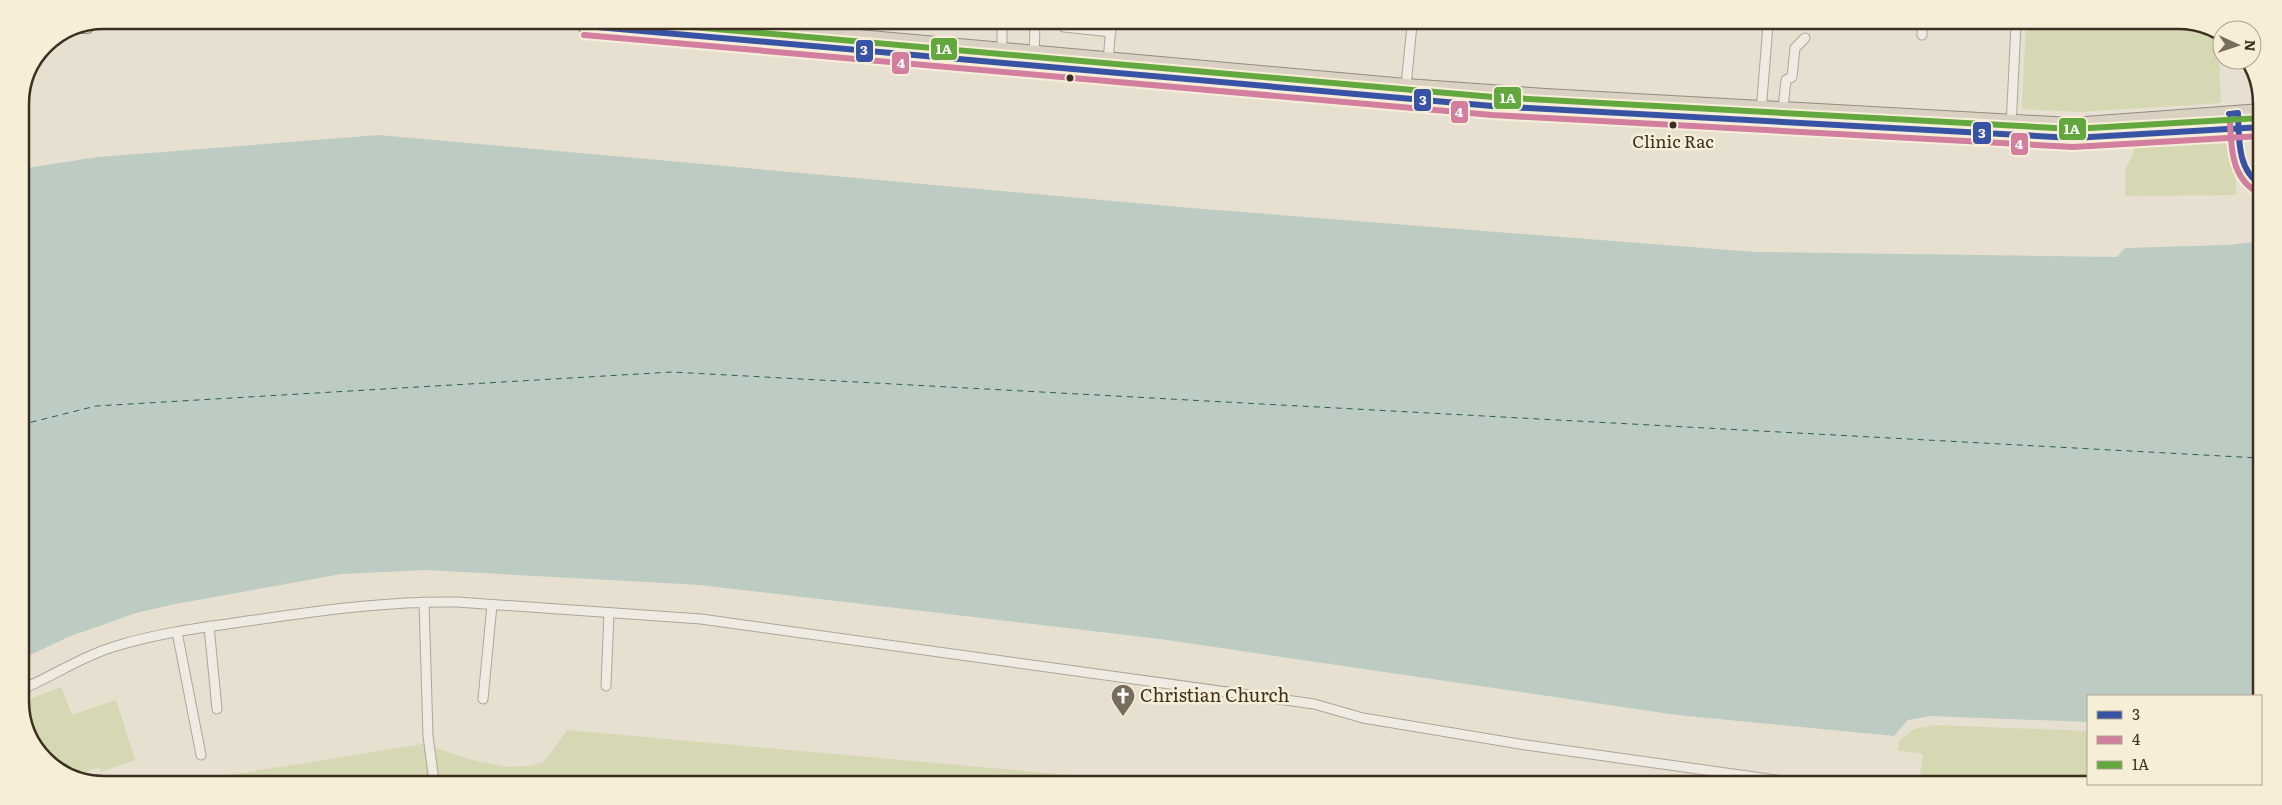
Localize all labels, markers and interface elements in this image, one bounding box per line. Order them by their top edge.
north arrow [2212,20,2262,70]
line badge: 1A [930,37,958,61]
text: 1A [936,38,953,58]
line badge: 3 [855,39,874,63]
text: 3 [860,39,868,59]
text: N [2241,39,2261,52]
line badge: 4 [891,51,910,75]
text: 4 [897,52,906,72]
unlabelled marker [1065,73,1075,83]
line badge: 1A [1493,86,1522,110]
text: 1A [1500,87,1517,107]
line badge: 3 [1413,88,1432,112]
text: 3 [1419,89,1427,109]
line badge: 4 [1450,100,1469,124]
text: 4 [1455,101,1464,121]
line badge: 1A [2058,117,2087,141]
text: 1A [2064,118,2081,138]
marker: Clinic Rac [1668,120,1678,130]
line badge: 3 [1972,121,1992,145]
text: 3 [1978,122,1986,142]
place label: Clinic Rac [1632,128,1714,153]
line badge: 4 [2010,132,2029,156]
text: 4 [2015,133,2024,153]
place label: Christian Church [1140,681,1289,708]
church icon: Christian Church [1110,683,1136,717]
legend [2087,695,2262,785]
text: 3 [2132,702,2140,725]
text: 4 [2132,727,2140,750]
text: 1A [2132,752,2149,775]

